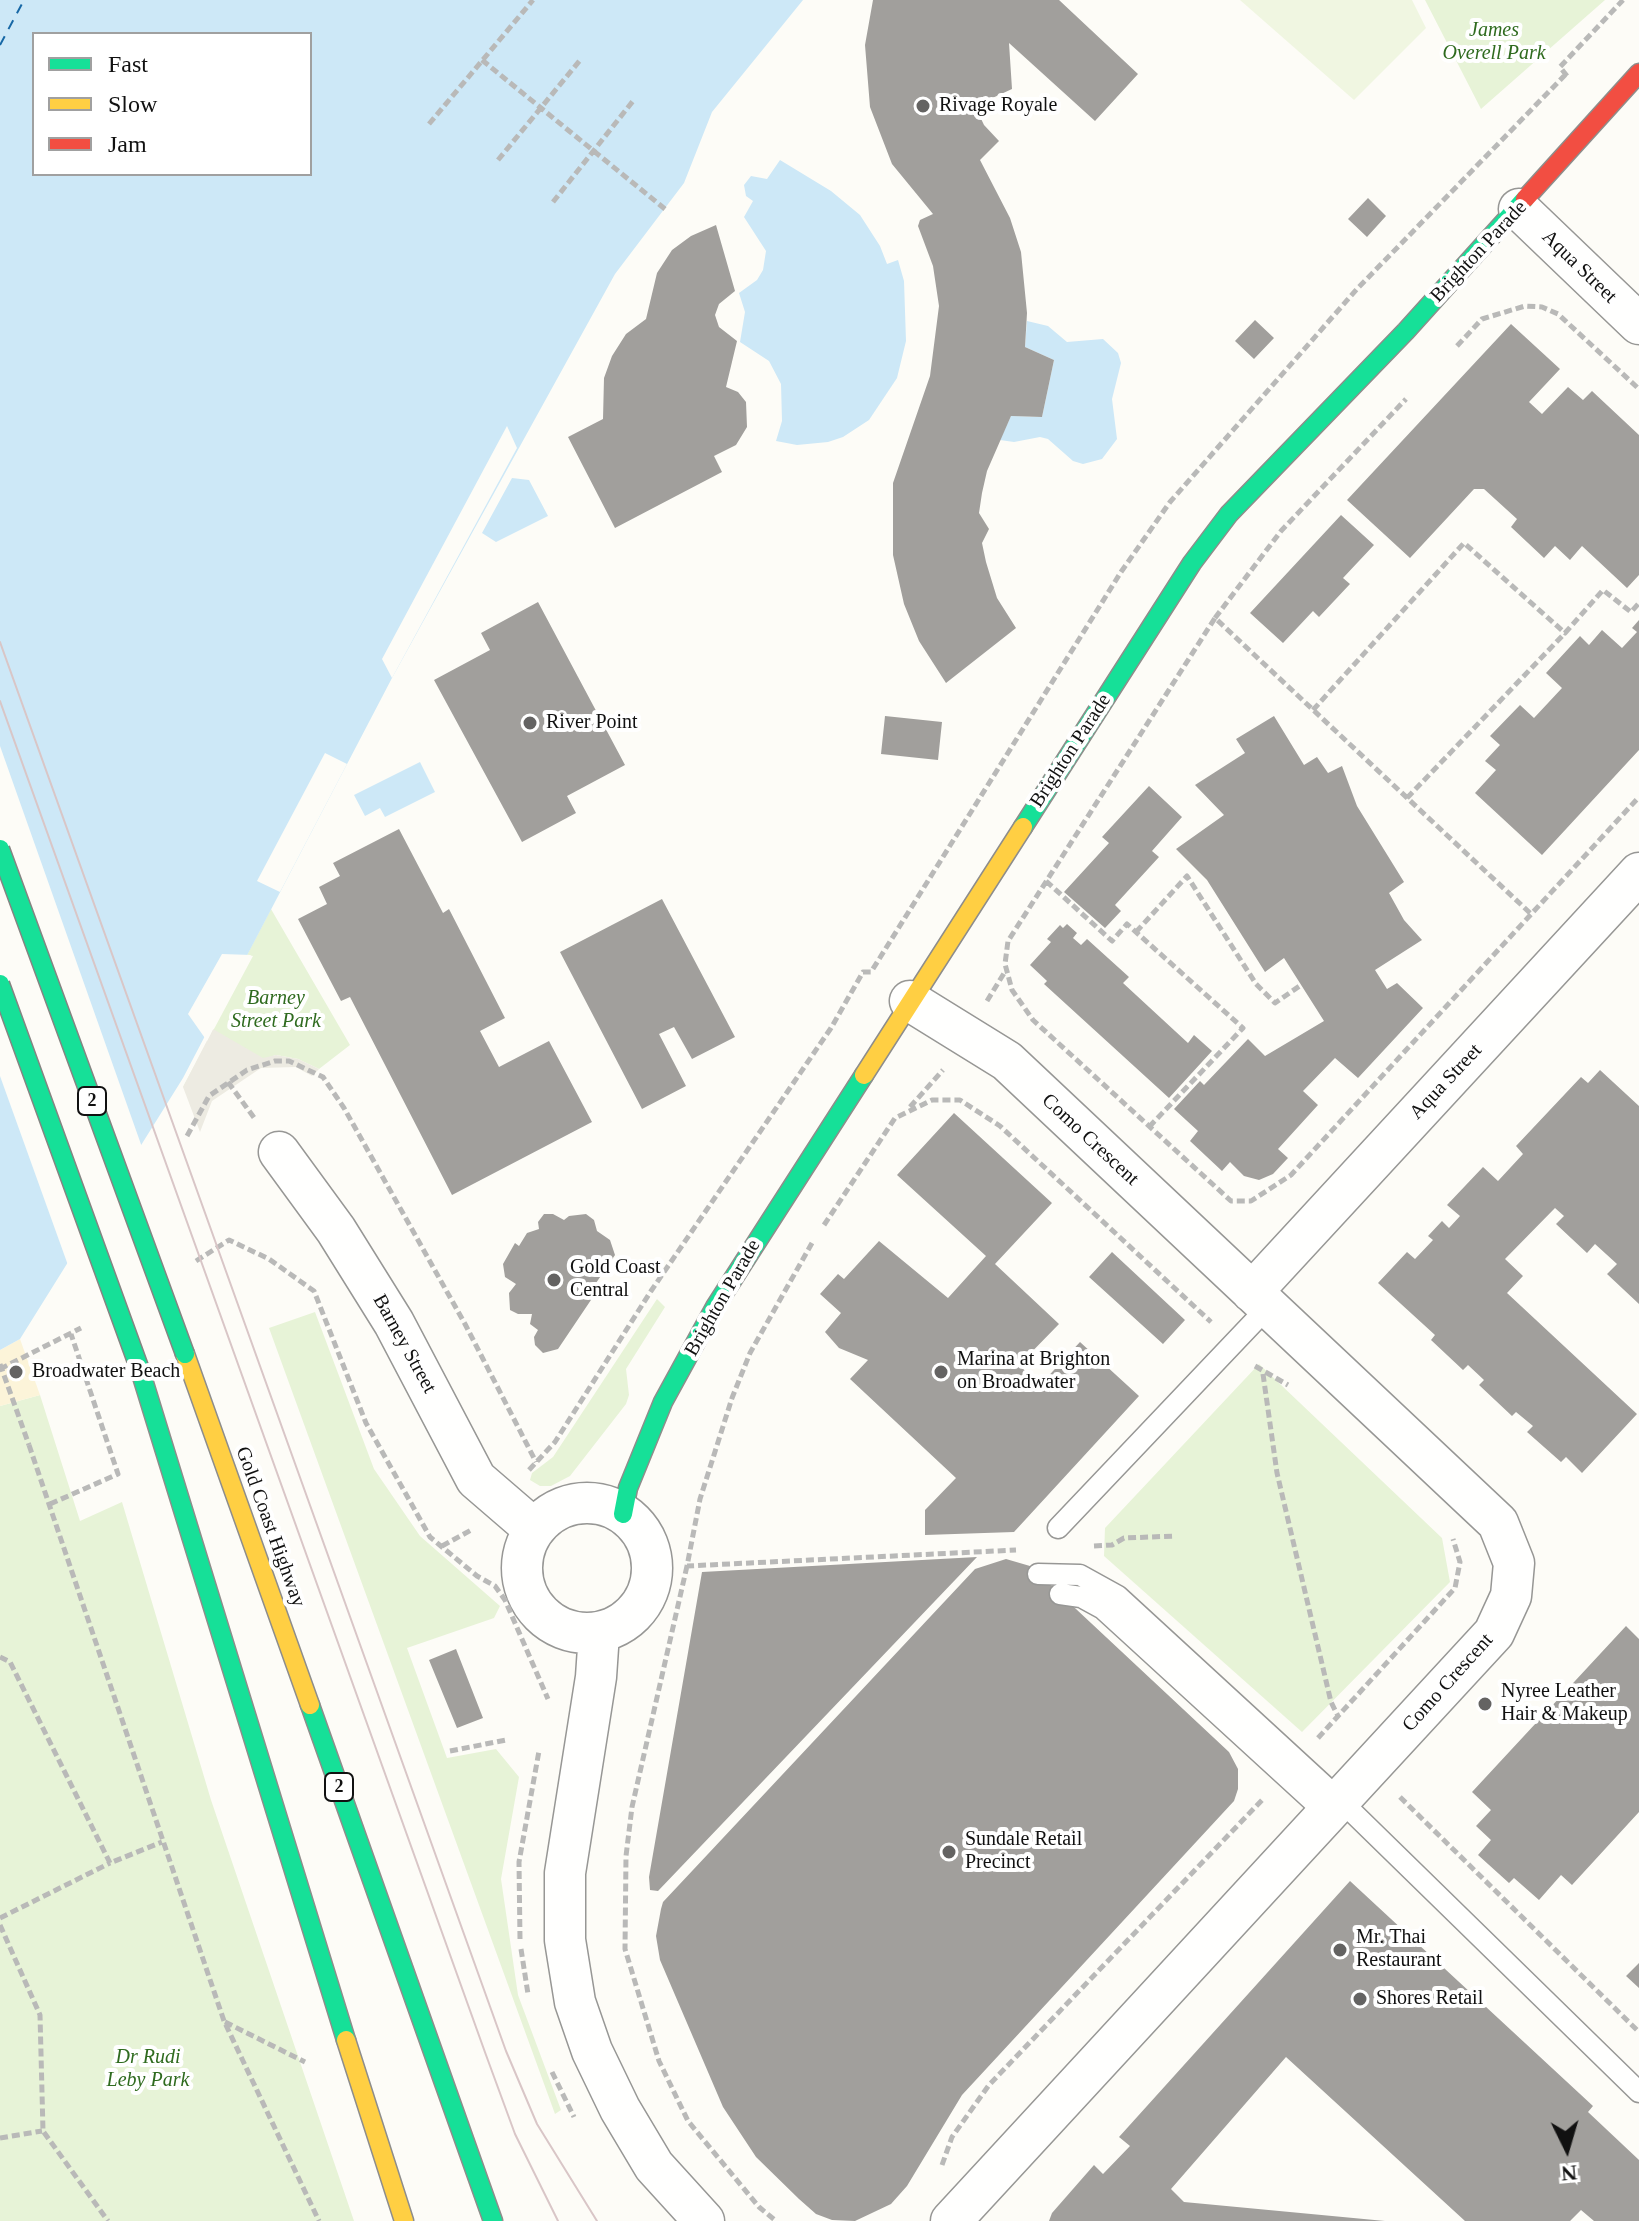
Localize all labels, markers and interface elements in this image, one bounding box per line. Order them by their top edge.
park label: James Overell Park [1442,19,1546,66]
legend [32,32,312,176]
text: Fast [108,51,148,77]
text: Slow [108,91,157,117]
place label: Rivage Royale [939,94,1057,118]
marker: Rivage Royale [914,97,932,115]
text: Jam [108,131,147,157]
street label: Brighton Parade [1426,196,1532,308]
street label: Aqua Street [1537,225,1621,309]
street label: Brighton Parade [1025,690,1117,812]
place label: River Point [546,711,638,735]
marker: River Point [521,714,539,732]
park label: Barney Street Park [231,987,321,1034]
street label: Aqua Street [1405,1039,1487,1125]
road number: 2 [78,1087,106,1115]
street label: Como Crescent [1037,1089,1143,1191]
street label: Brighton Parade [680,1235,766,1361]
place label: Gold Coast Central [570,1256,661,1303]
marker: Gold Coast Central [545,1271,563,1289]
street label: Barney Street [367,1290,441,1398]
place label: Marina at Brighton on Broadwater [957,1348,1110,1395]
place label: Broadwater Beach [32,1360,180,1384]
marker: Broadwater Beach [7,1363,25,1381]
marker: Marina at Brighton on Broadwater [932,1363,950,1381]
street label: Gold Coast Highway [230,1444,310,1610]
street label: Como Crescent [1398,1629,1498,1737]
place label: Nyree Leather Hair & Makeup [1501,1680,1628,1727]
marker: Nyree Leather Hair & Makeup [1476,1695,1494,1713]
road number: 2 [325,1773,353,1801]
place label: Sundale Retail Precinct [965,1828,1082,1875]
marker: Sundale Retail Precinct [940,1843,958,1861]
place label: Mr. Thai Restaurant [1356,1926,1442,1973]
marker: Mr. Thai Restaurant [1331,1941,1349,1959]
place label: Shores Retail [1376,1987,1483,2011]
marker: Shores Retail [1351,1990,1369,2008]
park label: Dr Rudi Leby Park [107,2046,189,2093]
north arrow [1527,2109,1607,2189]
text: N [1560,2160,1578,2187]

